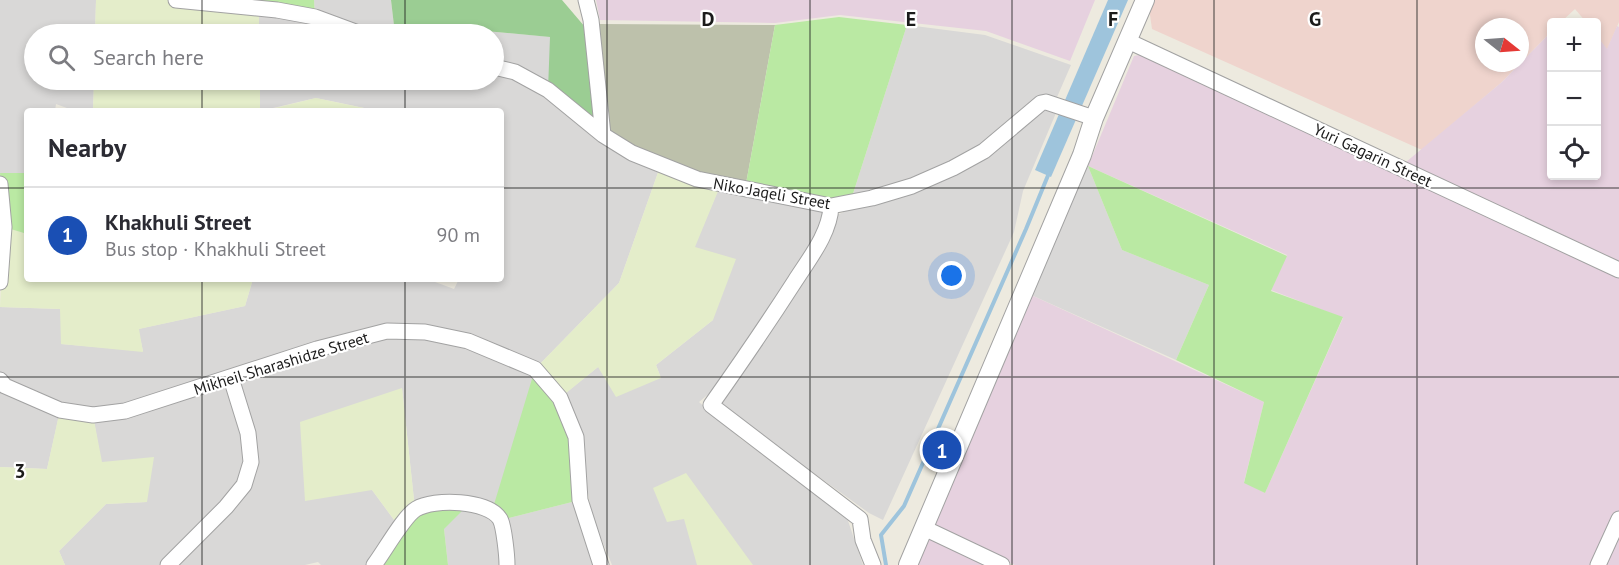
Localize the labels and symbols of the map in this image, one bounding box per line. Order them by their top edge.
text: D [702,6,715,32]
text: E [906,6,916,32]
text: F [1108,6,1118,32]
text: G [1309,6,1321,32]
north arrow [1475,18,1529,72]
street label: Yuri Gagarin Street [1311,119,1436,191]
street label: Niko Jaqeli Street [712,173,833,213]
your location [937,261,966,290]
street label: Mikheil Sharashidze Street [191,327,371,399]
pin: 1 [922,428,962,472]
text: 3 [14,458,26,484]

